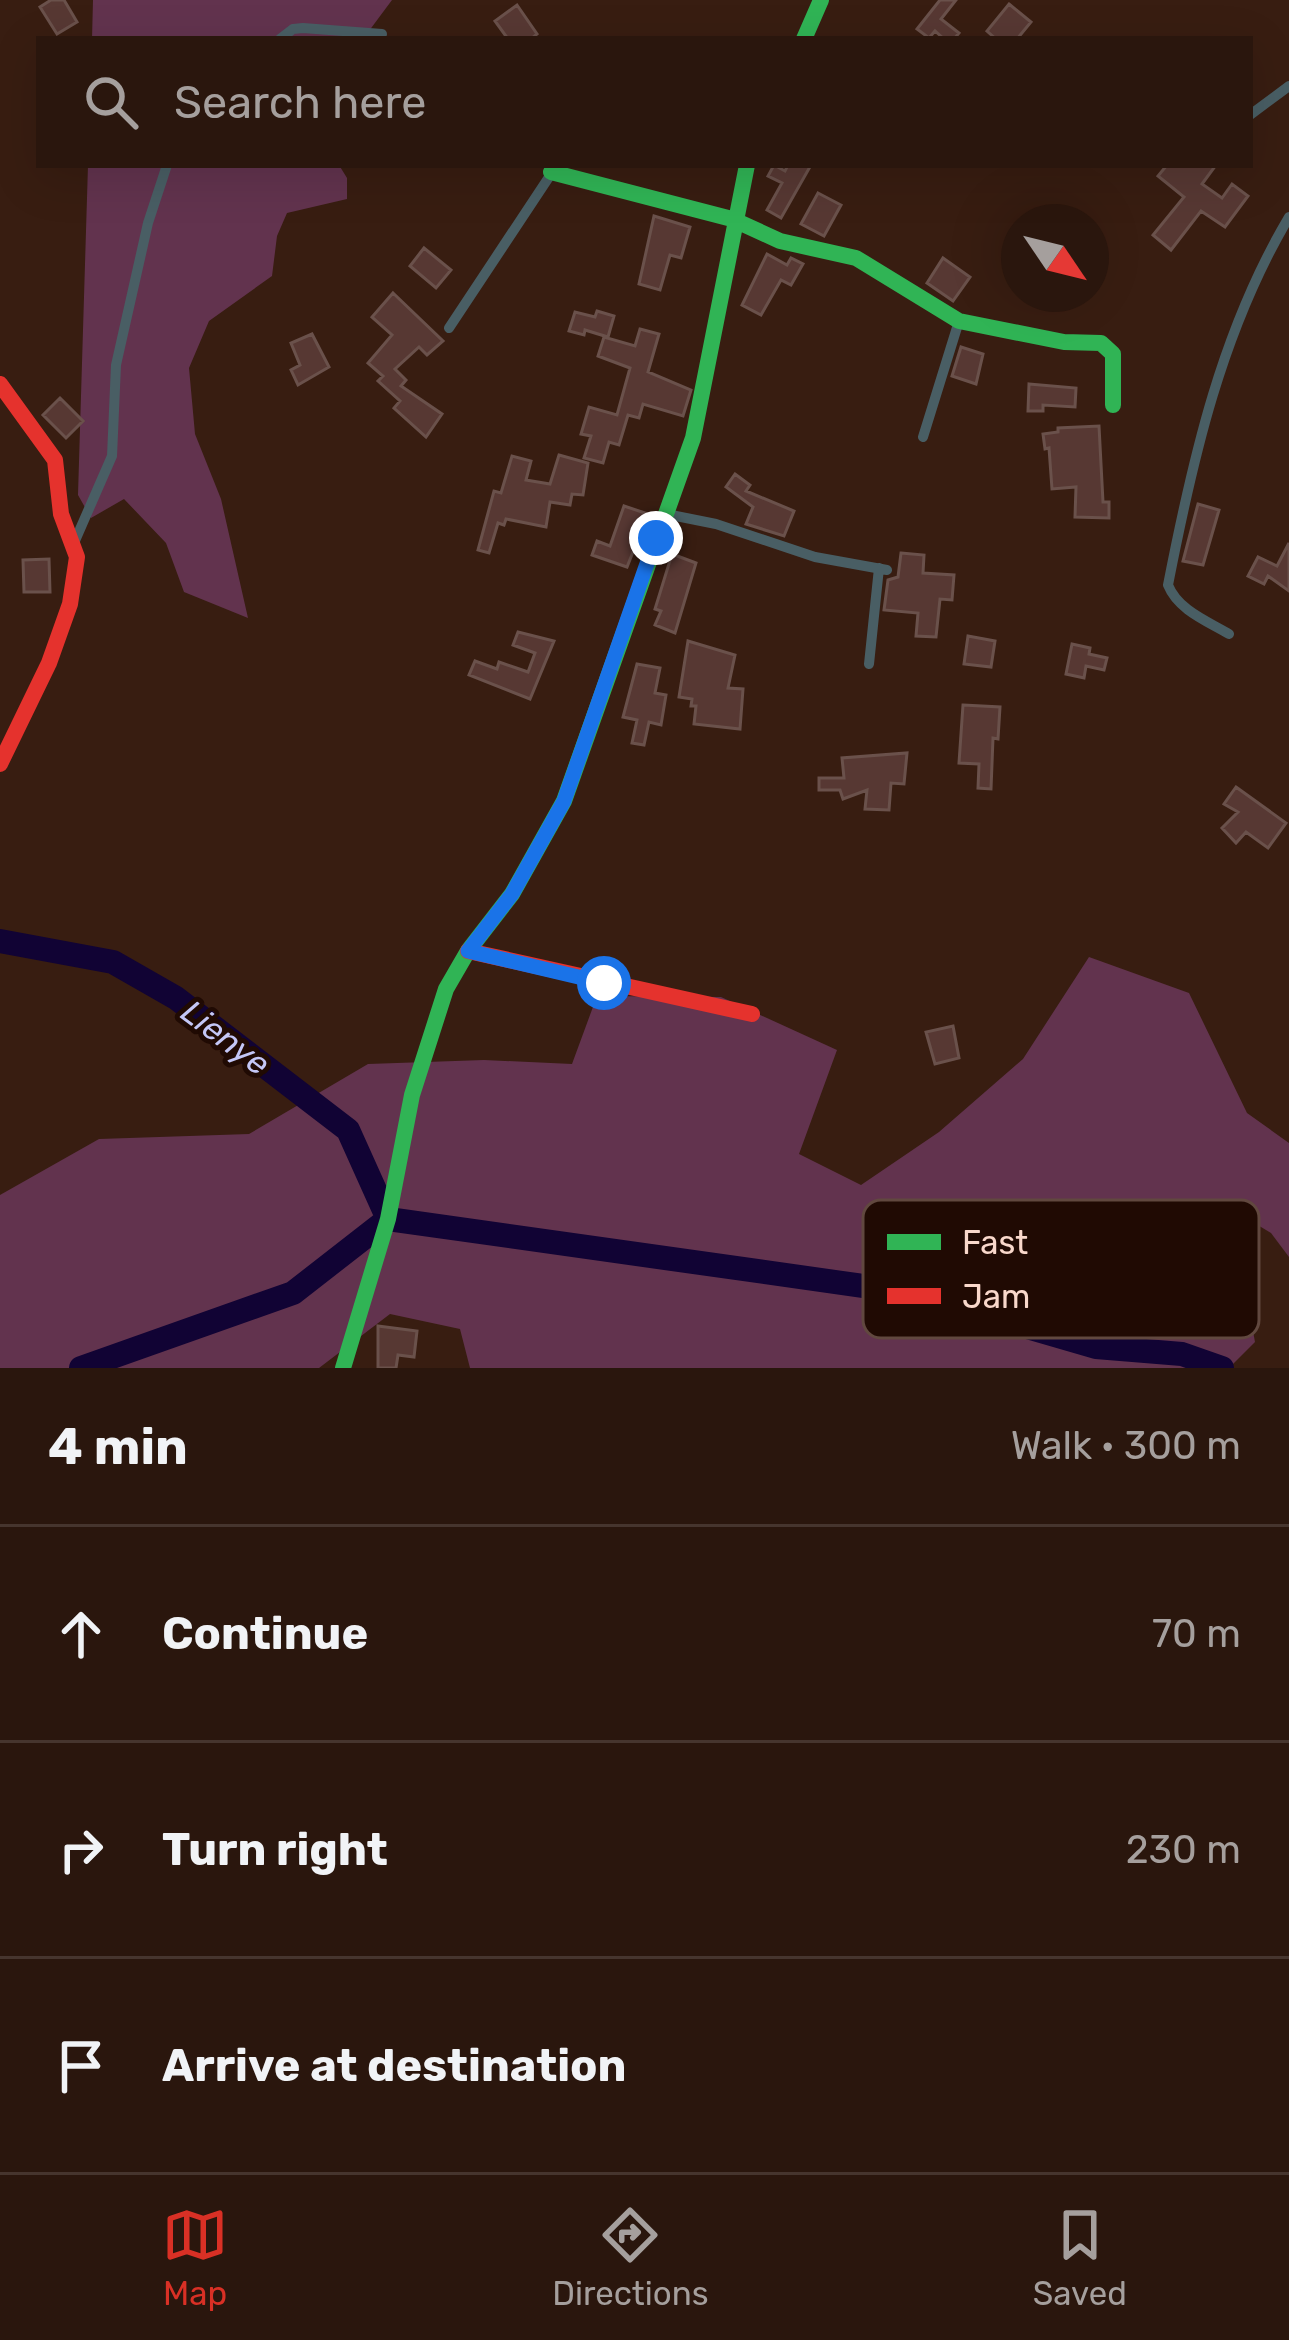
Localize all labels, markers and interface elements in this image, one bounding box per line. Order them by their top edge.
search box [36,36,1253,168]
icon: search [78,69,144,135]
text: Search here [174,76,426,129]
north arrow [1001,204,1109,312]
route end [629,511,683,565]
route start [577,956,631,1010]
water label: Lienye [174,992,277,1083]
legend [863,1200,1259,1338]
text: Fast [962,1223,1028,1262]
text: Jam [962,1277,1030,1316]
text: 4 min [48,1416,188,1477]
text: Walk · 300 m [1011,1423,1241,1469]
icon: ahead [48,1601,114,1667]
text: Continue [162,1607,368,1660]
text: 70 m [1152,1611,1241,1657]
icon: right [48,1817,114,1883]
text: Turn right [162,1823,388,1876]
text: 230 m [1126,1827,1241,1873]
icon: arrive [48,2033,114,2099]
text: Arrive at destination [162,2039,627,2092]
tab: Map [162,2202,228,2313]
tab: Directions [552,2202,709,2313]
tab: Saved [1033,2202,1127,2313]

